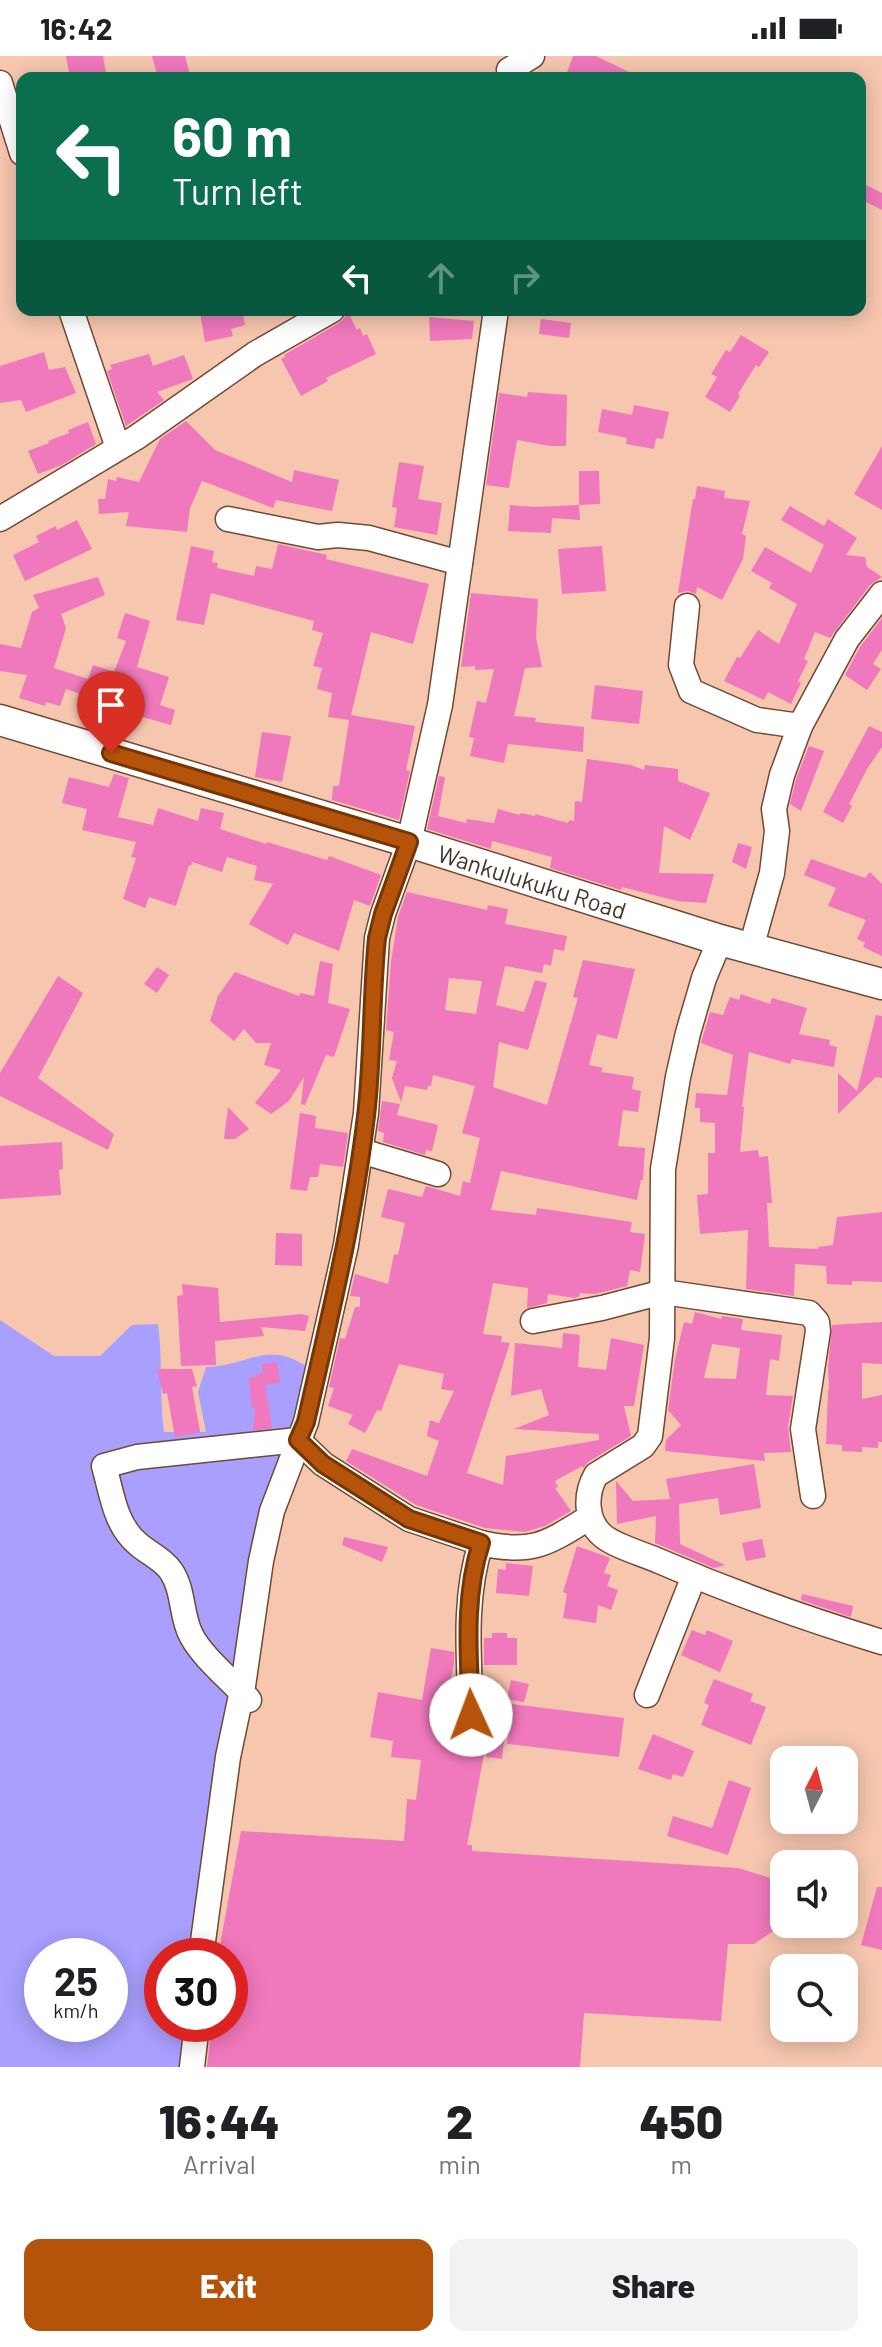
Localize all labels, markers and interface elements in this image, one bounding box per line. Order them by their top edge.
text: 16:42 [40,10,113,46]
text: 60 m [172,101,292,168]
icon: left [40,104,144,208]
text: Turn left [172,169,303,212]
icon: left [335,256,379,300]
icon: ahead [419,256,463,300]
icon: right [503,256,547,300]
pin [77,671,145,753]
icon: arrive [89,683,133,727]
street label: Wankulukuku Road [434,838,630,924]
position arrow [429,1673,513,1757]
north arrow [770,1746,858,1834]
map controls [770,1746,858,2042]
button: sound [770,1850,858,1938]
speed limit sign: 30 [144,1938,248,2042]
button: search [770,1954,858,2042]
text: 25 [54,1956,98,2004]
text: km/h [53,1998,99,2022]
text: 16:44 [159,2091,280,2149]
text: 2 [446,2091,473,2149]
text: 450 [640,2091,723,2149]
text: Arrival [183,2148,256,2179]
text: min [439,2148,481,2179]
text: m [671,2148,692,2179]
button: Exit [24,2239,433,2331]
button: Share [449,2239,858,2331]

